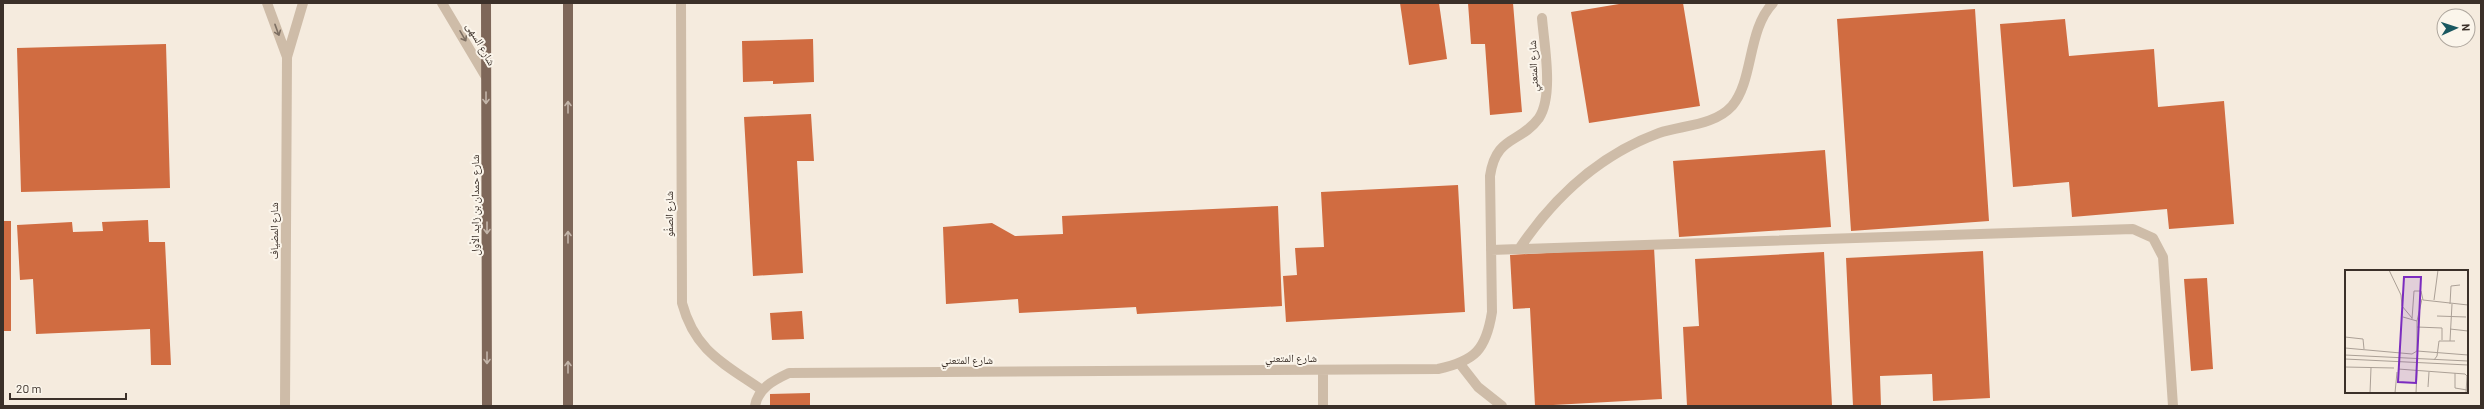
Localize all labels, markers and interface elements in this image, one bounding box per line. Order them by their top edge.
north arrow [2436,8,2476,48]
street label: شارع السهى [463,20,499,68]
one-way arrow [274,23,282,35]
text: N [2460,23,2473,31]
one-way arrow [459,30,467,42]
street label: شارع المتعني [1525,40,1543,92]
one-way arrow [482,91,490,104]
one-way arrow [564,101,572,114]
street label: شارع حمدان بن زايد الأول [468,155,482,255]
street label: شارع الصفُو [662,191,676,237]
street label: شارع المضياف [267,202,281,260]
one-way arrow [483,221,491,234]
one-way arrow [564,231,572,244]
inset map [2345,270,2468,393]
one-way arrow [483,351,491,364]
street label: شارع المتعني [1265,351,1317,367]
street label: شارع المتعني [941,353,993,369]
one-way arrow [564,361,572,374]
scale bar [10,375,126,401]
text: 20 m [16,381,42,395]

